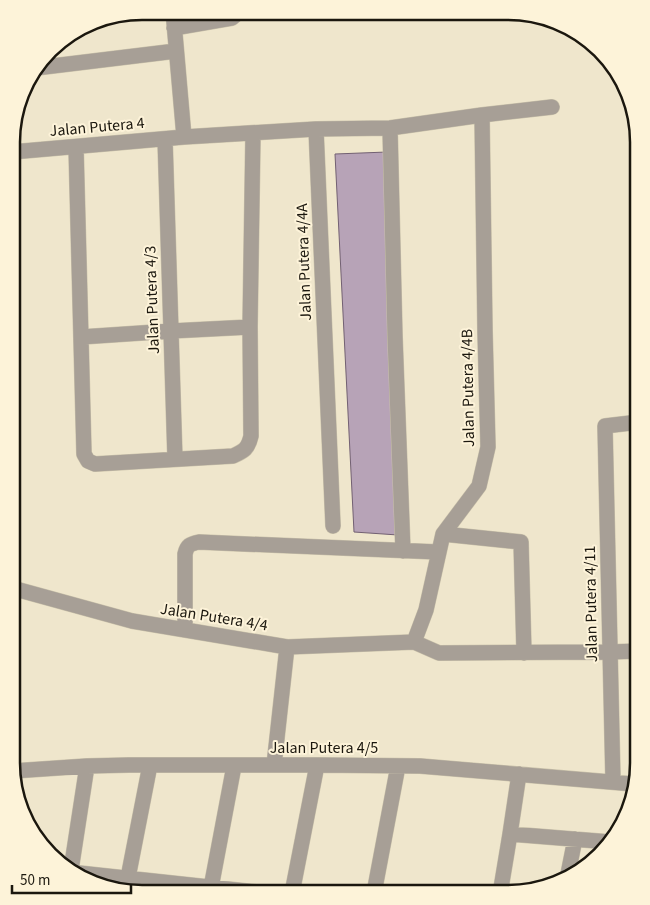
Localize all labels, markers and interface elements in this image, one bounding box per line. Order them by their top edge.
street label: Jalan Putera 4 [49,112,145,142]
street label: Jalan Putera 4/4A [291,203,317,321]
street label: Jalan Putera 4/3 [139,245,165,355]
street label: Jalan Putera 4/4B [456,329,480,447]
street label: Jalan Putera 4/11 [579,545,603,662]
street label: Jalan Putera 4/4 [159,598,269,636]
street label: Jalan Putera 4/5 [270,737,378,759]
scale bar [12,862,131,894]
text: 50 m [20,870,50,891]

